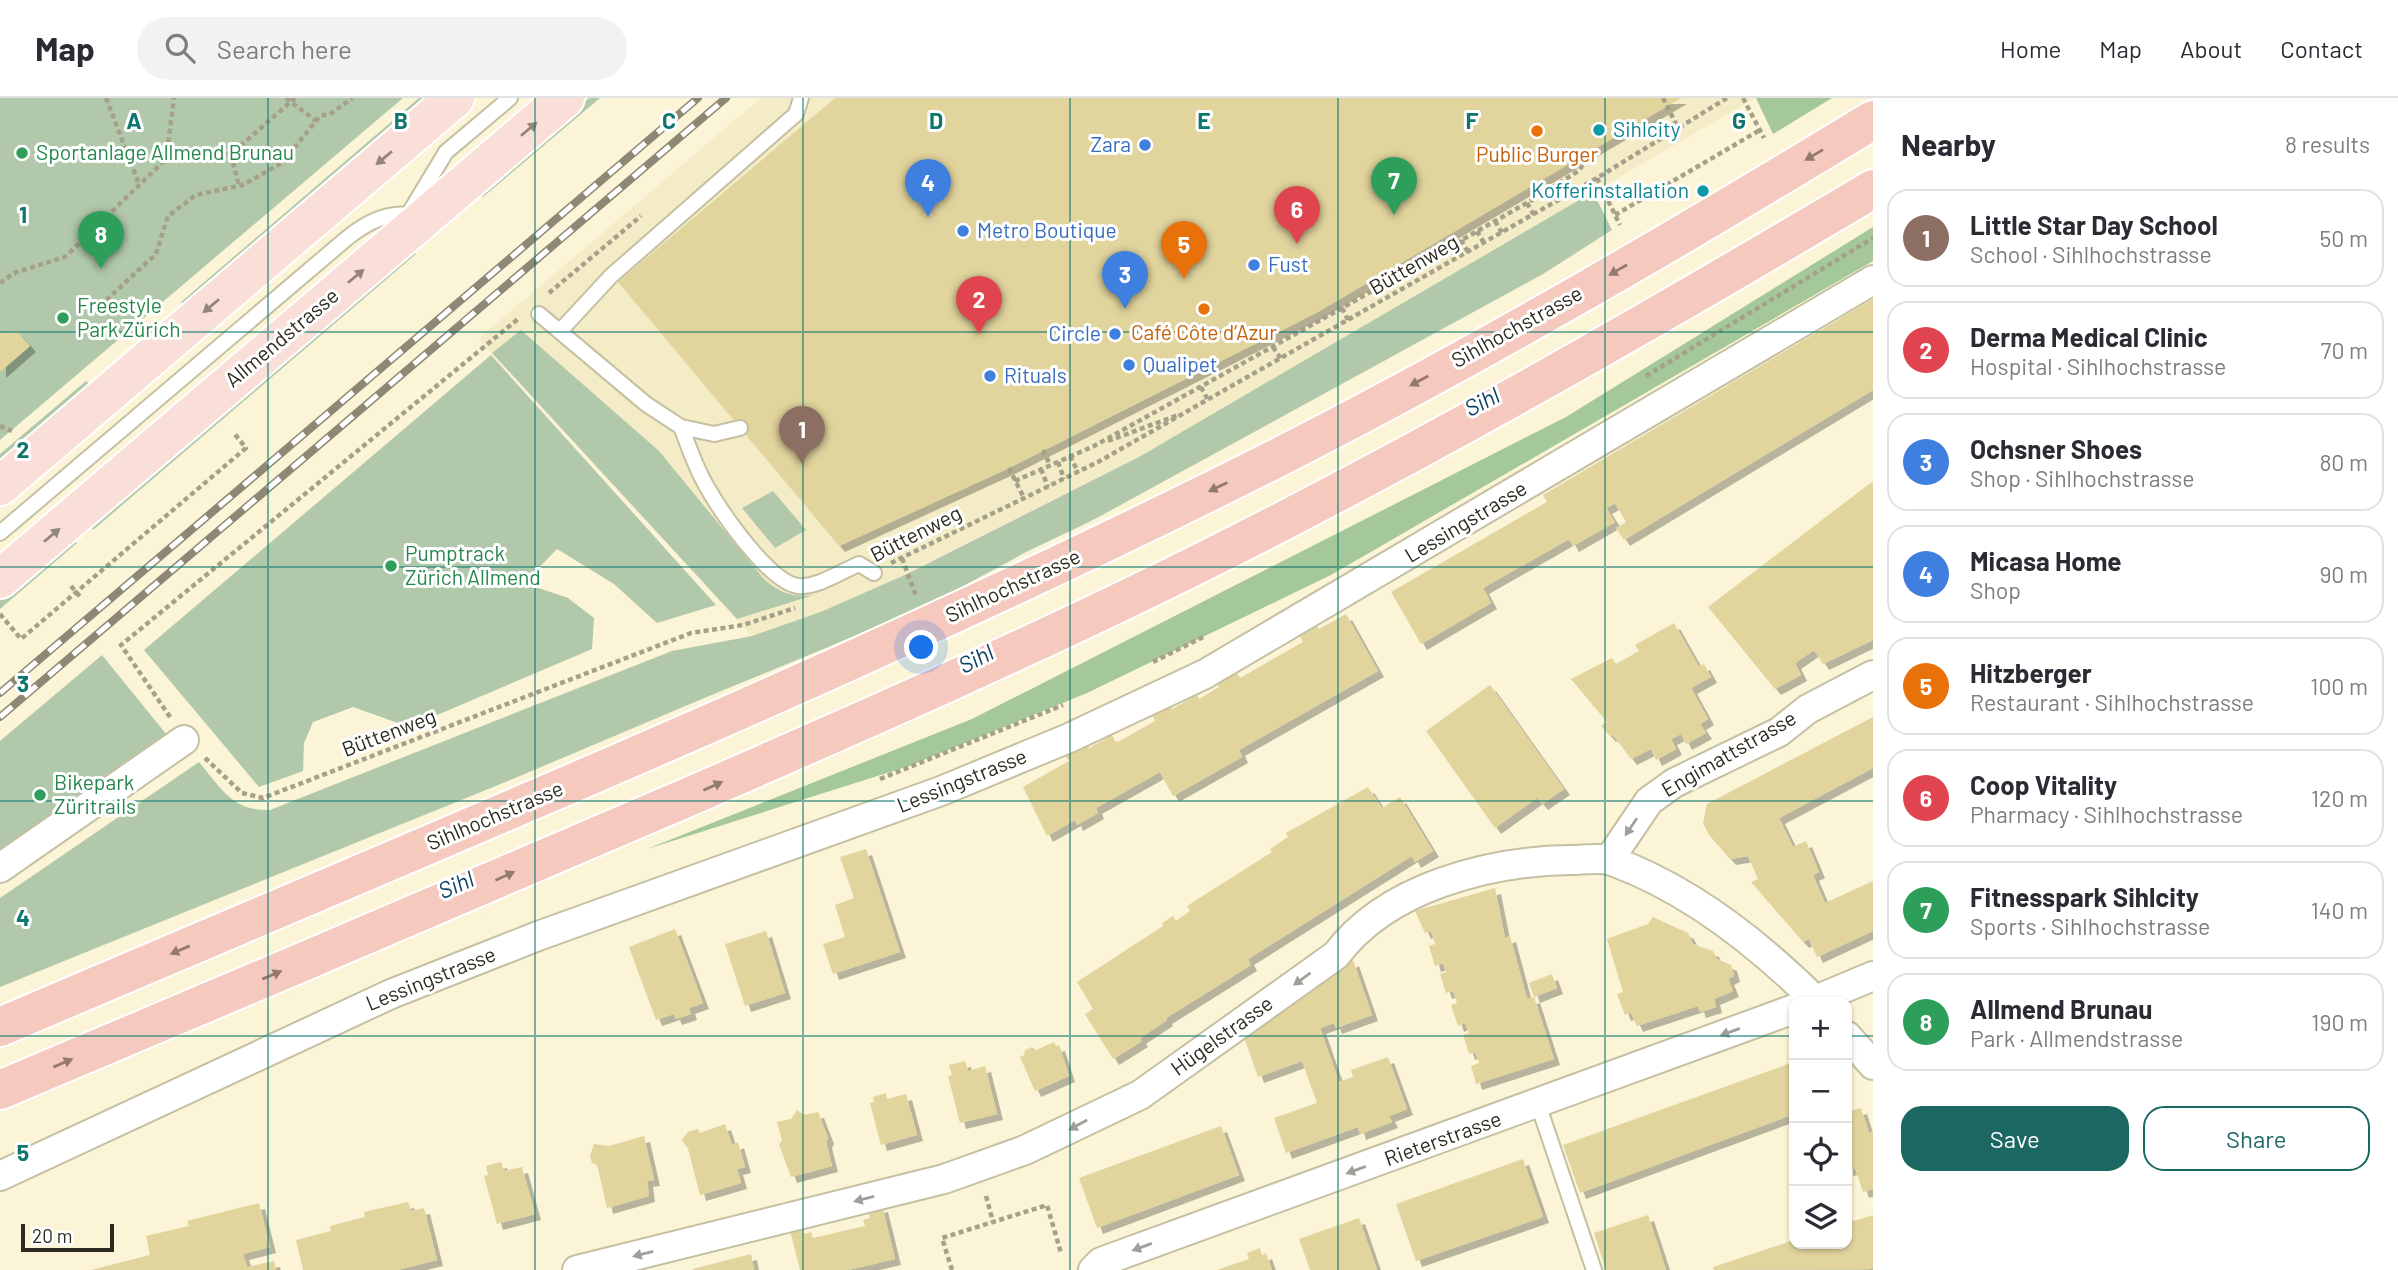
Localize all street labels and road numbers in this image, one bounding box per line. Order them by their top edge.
street label: Büttenweg [1364,228,1462,299]
street label: Sihlhochstrasse [1446,279,1586,372]
street label: Allmendstrasse [219,282,343,392]
street label: Lessingstrasse [1400,475,1531,567]
street label: Büttenweg [866,499,965,566]
street label: Sihlhochstrasse [941,543,1084,627]
street label: Büttenweg [338,702,439,761]
street label: Engimattstrasse [1657,704,1800,801]
street label: Lessingstrasse [893,742,1030,817]
street label: Sihlhochstrasse [422,775,566,855]
street label: Lessingstrasse [362,940,499,1015]
street label: Hügelstrasse [1165,990,1277,1080]
street label: Rieterstrasse [1381,1105,1504,1170]

